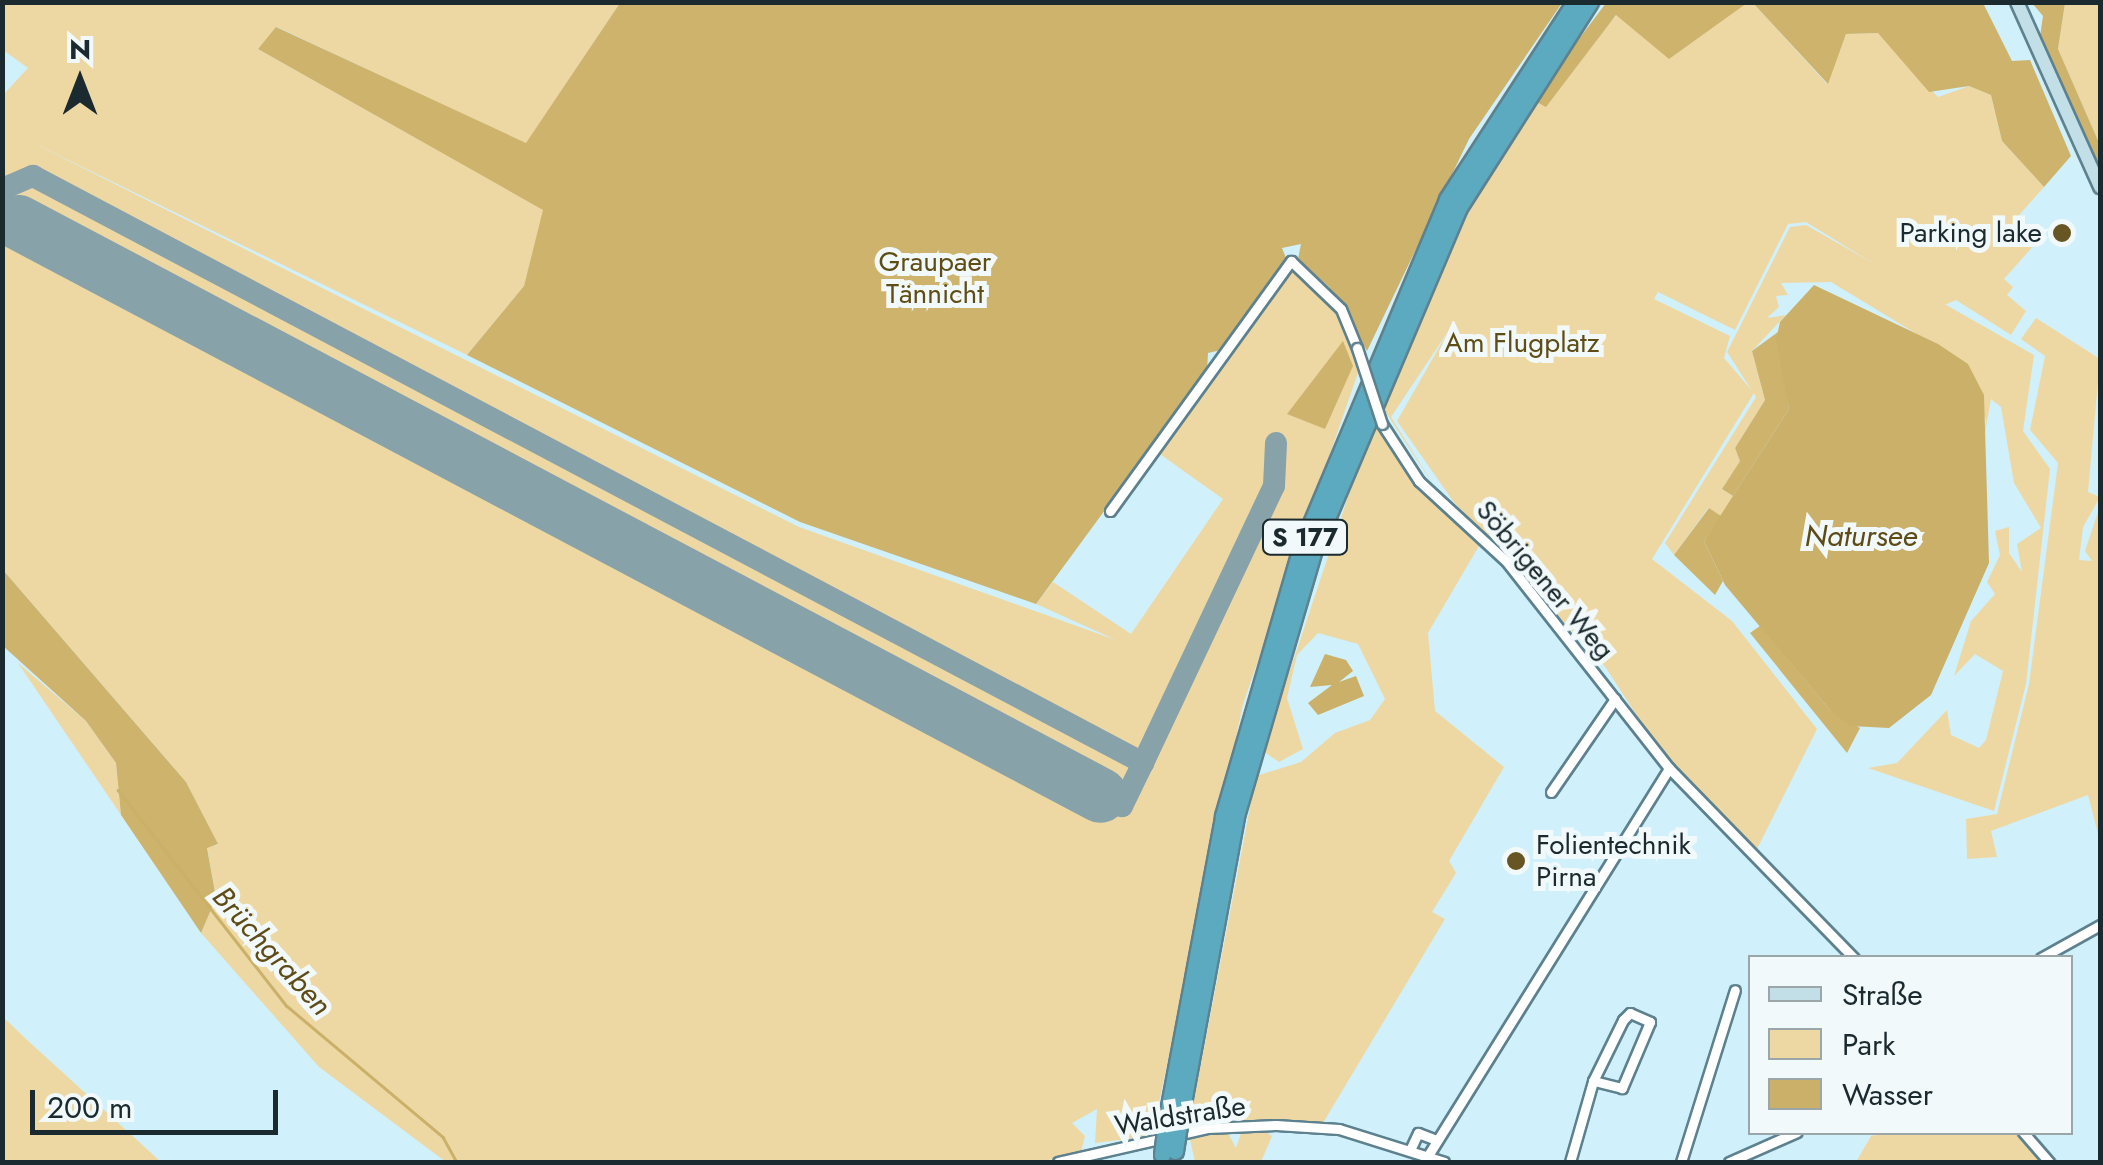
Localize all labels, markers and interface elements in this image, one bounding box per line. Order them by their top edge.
text: N [69,29,91,70]
north arrow [30,30,130,130]
place label: Parking lake [1900,216,2042,250]
marker: Parking lake [2051,222,2073,244]
park label: Graupaer Tännicht [879,245,991,311]
park label: Am Flugplatz [1444,326,1600,360]
street label: Söbrigener Weg [1469,494,1621,666]
road number: S 177 [1260,517,1350,557]
water label: Natursee [1804,518,1918,554]
place label: Folientechnik Pirna [1536,828,1691,894]
marker: Folientechnik Pirna [1505,850,1527,872]
water label: Brüchgraben [205,879,339,1023]
legend [1748,955,2073,1135]
text: Straße [1842,973,1923,1016]
text: Park [1842,1023,1895,1066]
scale bar [35,1070,282,1132]
text: Wasser [1842,1073,1933,1116]
text: 200 m [47,1086,132,1129]
street label: Waldstraße [1112,1089,1248,1143]

